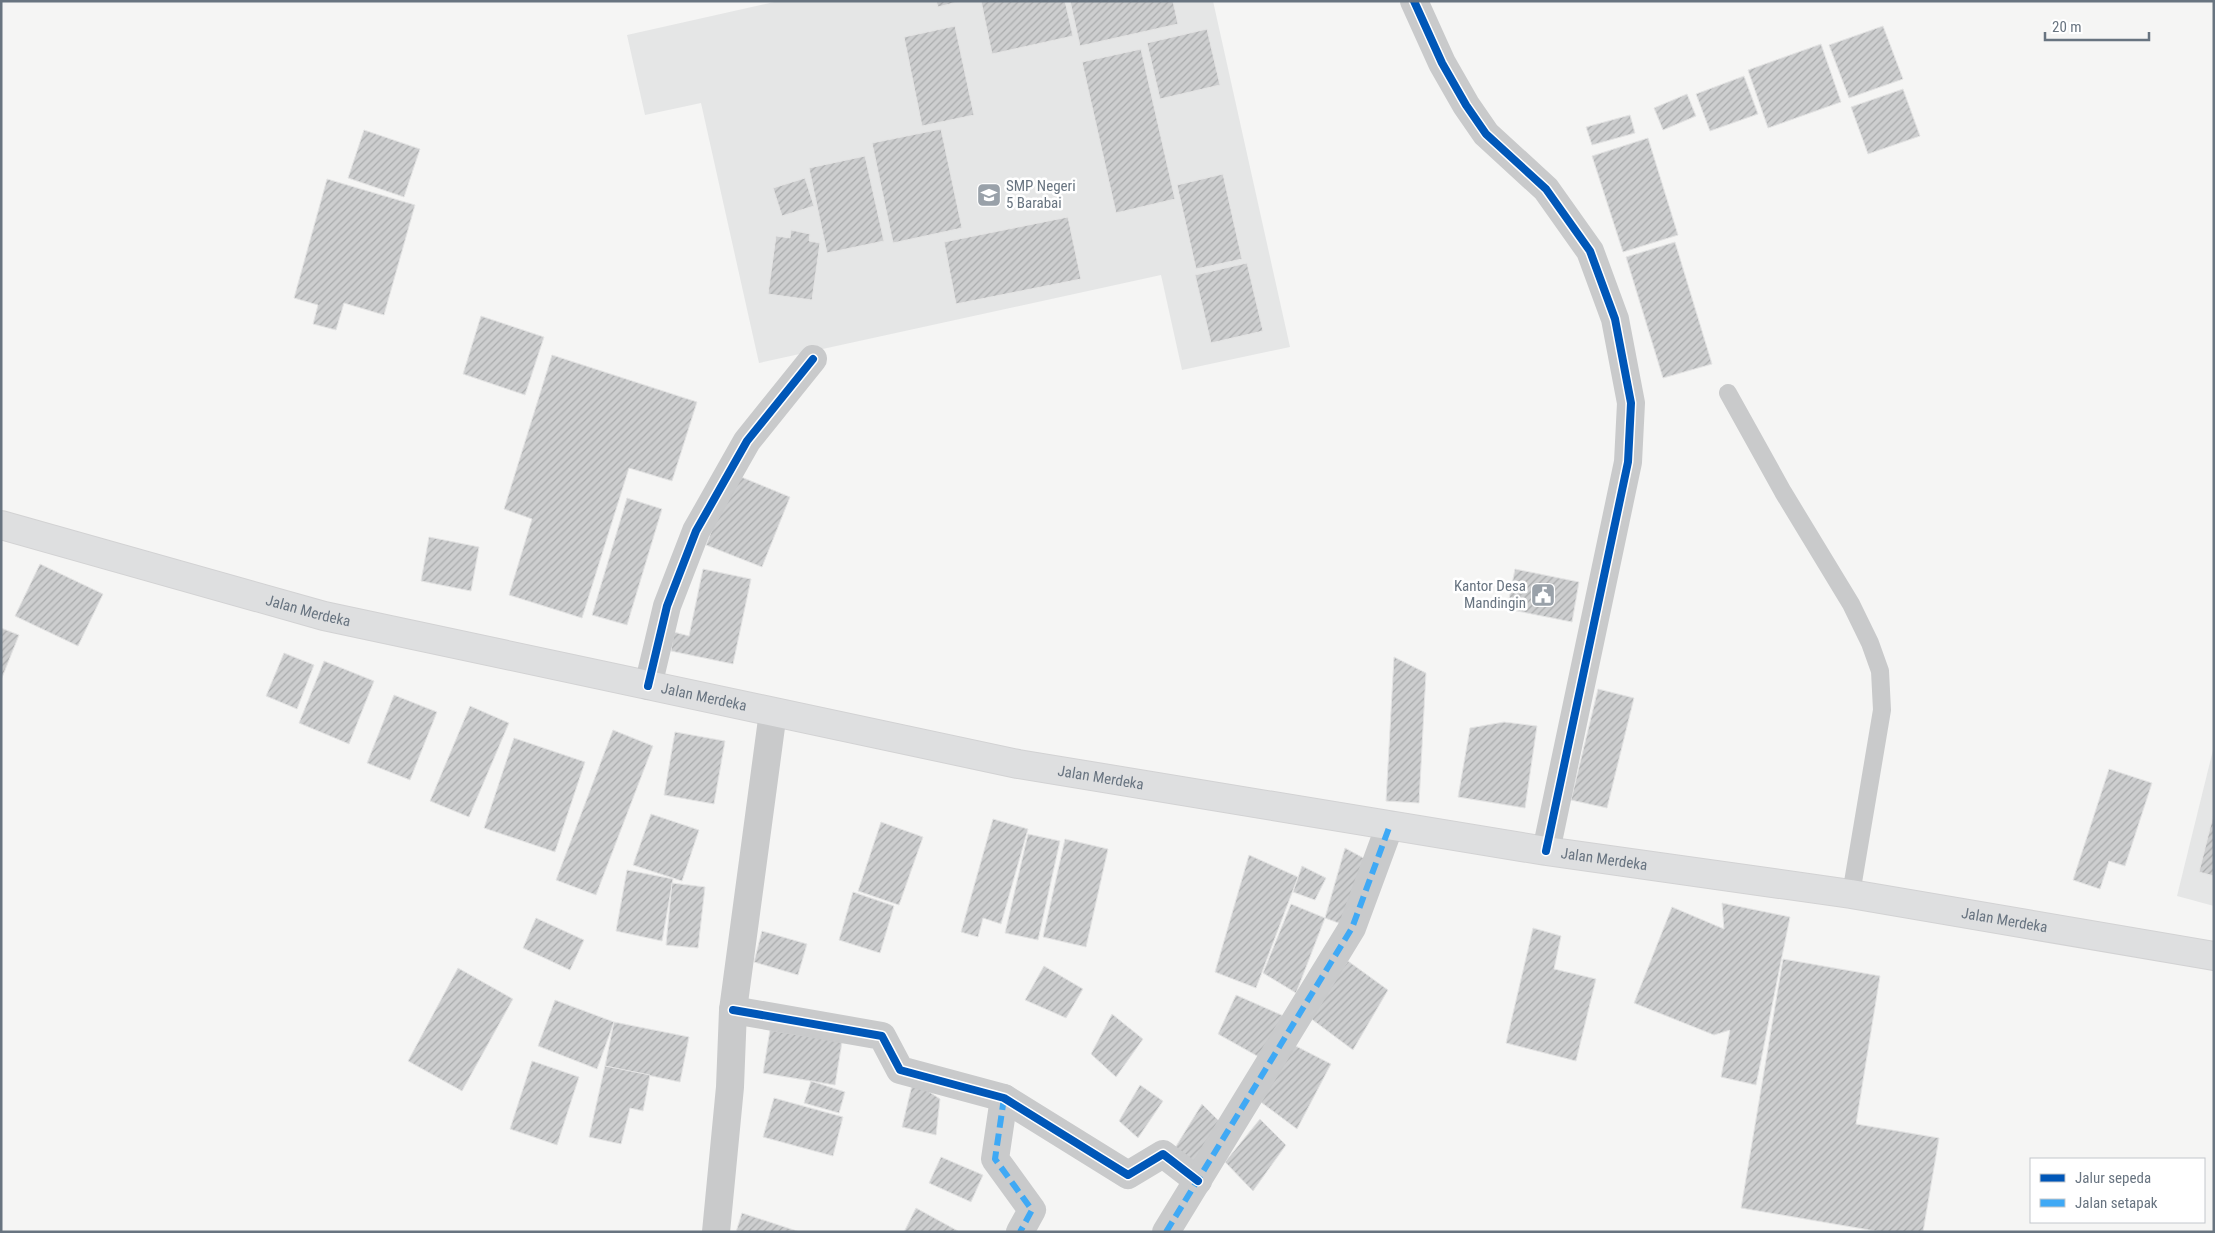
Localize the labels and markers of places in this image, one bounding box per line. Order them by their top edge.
place label: SMP Negeri 5 Barabai [1006,177,1076,212]
school or university icon: SMP Negeri 5 Barabai [976,182,1002,208]
place label: Kantor Desa Mandingin [1454,577,1526,612]
public building icon: Kantor Desa Mandingin [1530,582,1556,608]

